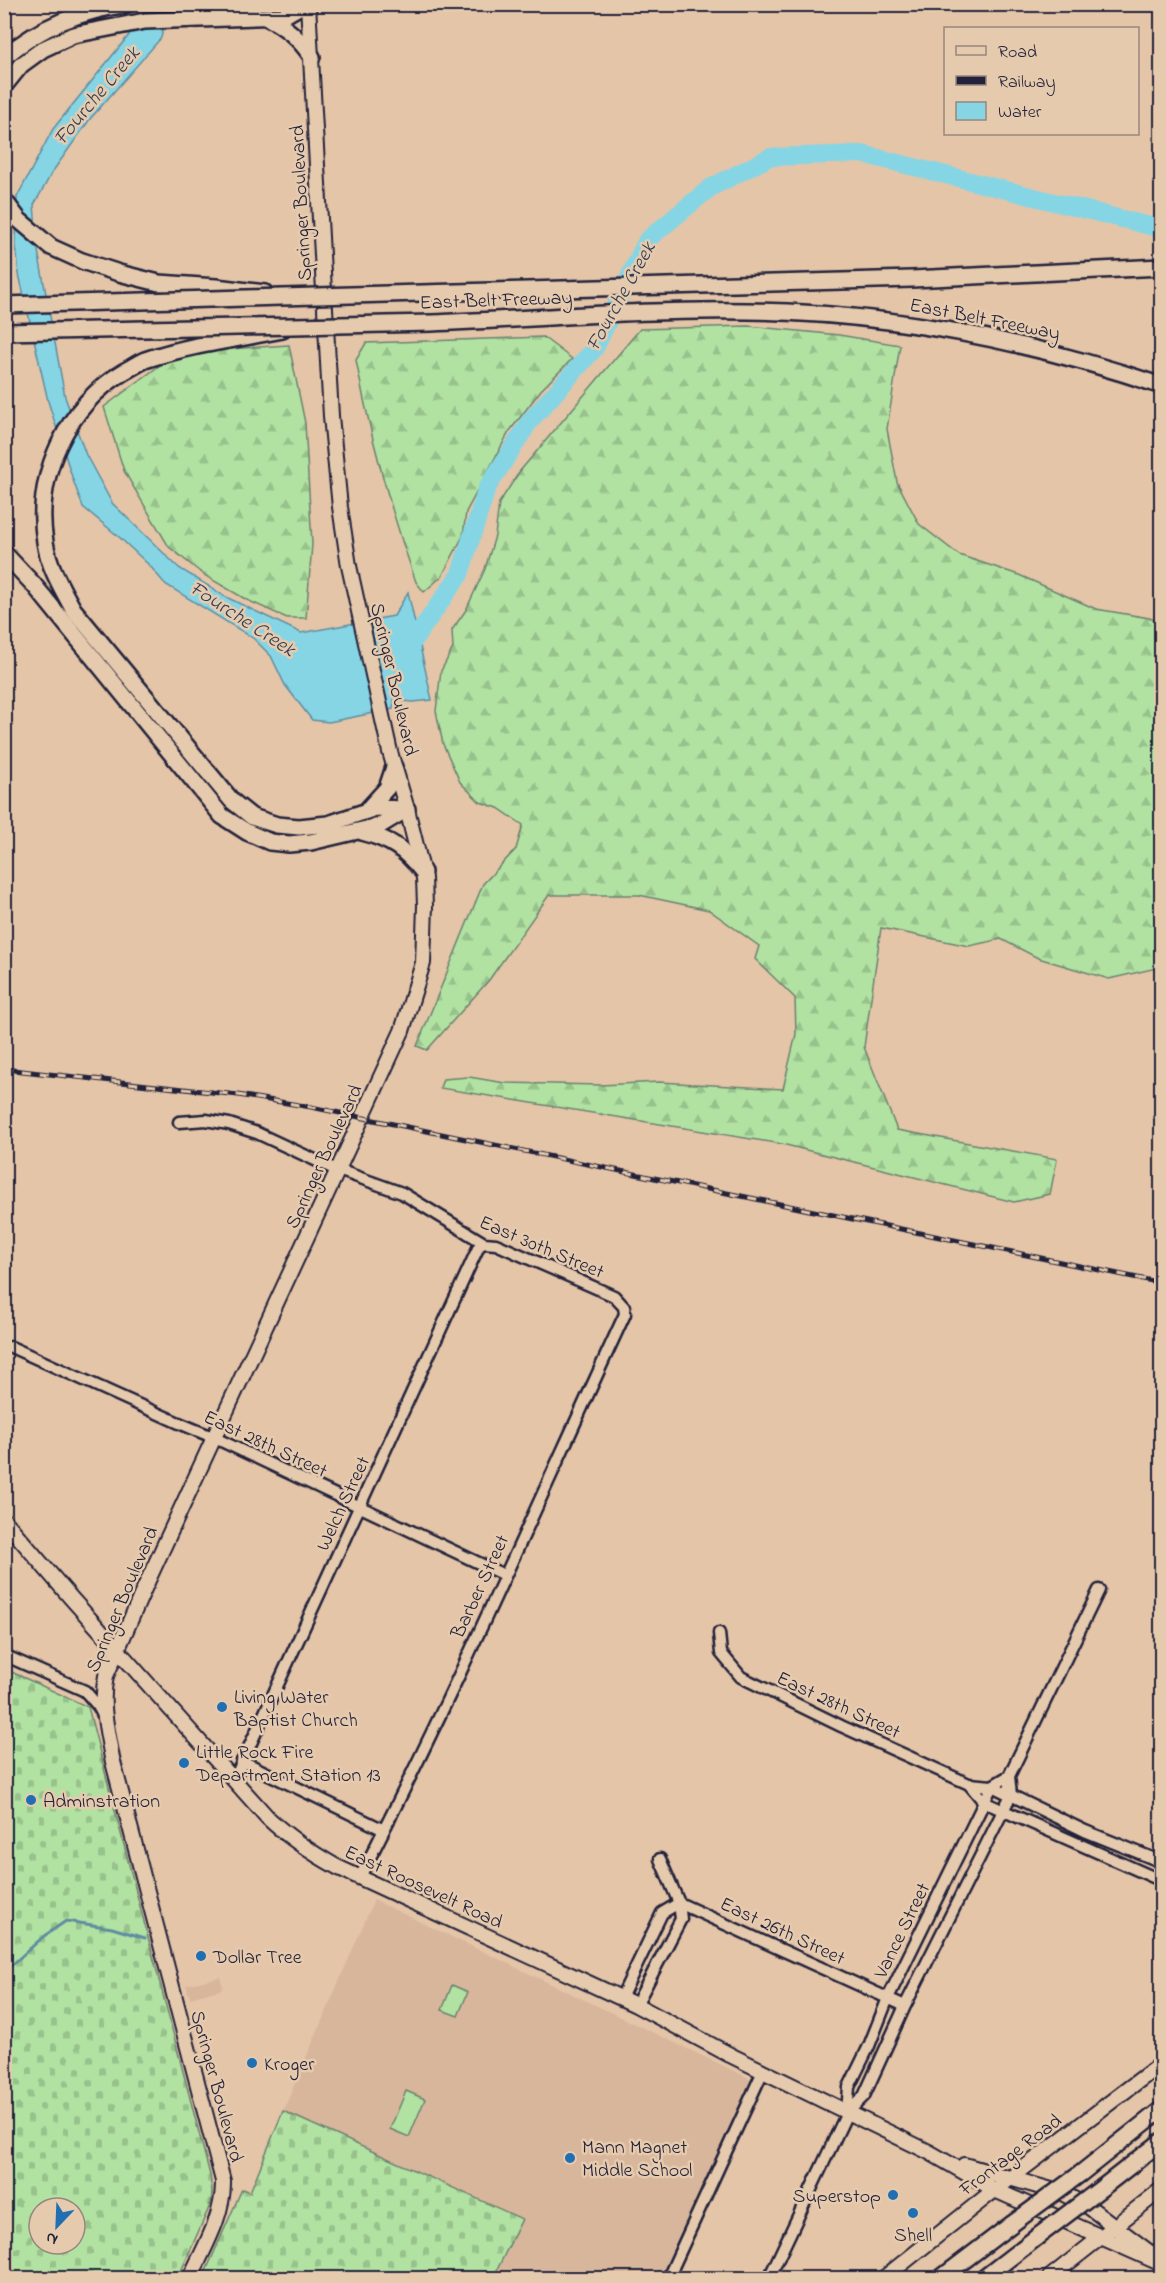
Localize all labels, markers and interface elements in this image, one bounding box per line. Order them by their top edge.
legend [944,27,1139,135]
water label: Fourche Creek [47,40,148,152]
text: Road [998,40,1037,66]
text: Railway [998,70,1055,96]
text: Water [998,100,1042,126]
street label: Springer Boulevard [284,124,322,282]
water label: Fourche Creek [579,236,665,357]
street label: East Belt Freeway [419,284,573,319]
street label: East Belt Freeway [907,292,1062,349]
water label: Fourche Creek [183,574,302,666]
street label: Springer Boulevard [360,600,424,759]
street label: Springer Boulevard [279,1080,372,1234]
street label: East 30th Street [474,1209,608,1288]
street label: East 28th Street [198,1404,332,1487]
street label: Welch Street [310,1452,379,1556]
street label: Springer Boulevard [79,1522,168,1678]
street label: Barber Street [444,1530,518,1645]
street label: East 28th Street [771,1665,905,1748]
place label: Living Water Baptist Church [233,1684,358,1736]
marker: Living Water Baptist Church [215,1700,229,1714]
place label: Little Rock Fire Department Station 13 [195,1739,381,1791]
marker: Little Rock Fire Department Station 13 [177,1756,191,1770]
place label: Adminstration [43,1788,160,1817]
marker: Adminstration [24,1793,38,1807]
street label: East Roosevelt Road [339,1839,507,1938]
street label: Vance Street [867,1878,939,1985]
street label: East 26th Street [715,1891,850,1974]
place label: Dollar Tree [212,1944,302,1973]
marker: Dollar Tree [194,1949,208,1963]
street label: Springer Boulevard [180,2008,250,2166]
place label: Kroger [264,2051,315,2081]
marker: Kroger [245,2056,259,2070]
street label: Frontage Road [953,2108,1069,2206]
place label: Mann Magnet Middle School [582,2134,692,2186]
marker: Mann Magnet Middle School [563,2151,577,2165]
place label: Superstop [793,2183,881,2212]
marker: Superstop [886,2188,900,2202]
north arrow [27,2196,87,2256]
marker: Shell [906,2206,920,2220]
place label: Shell [894,2222,932,2251]
text: N [42,2225,62,2251]

